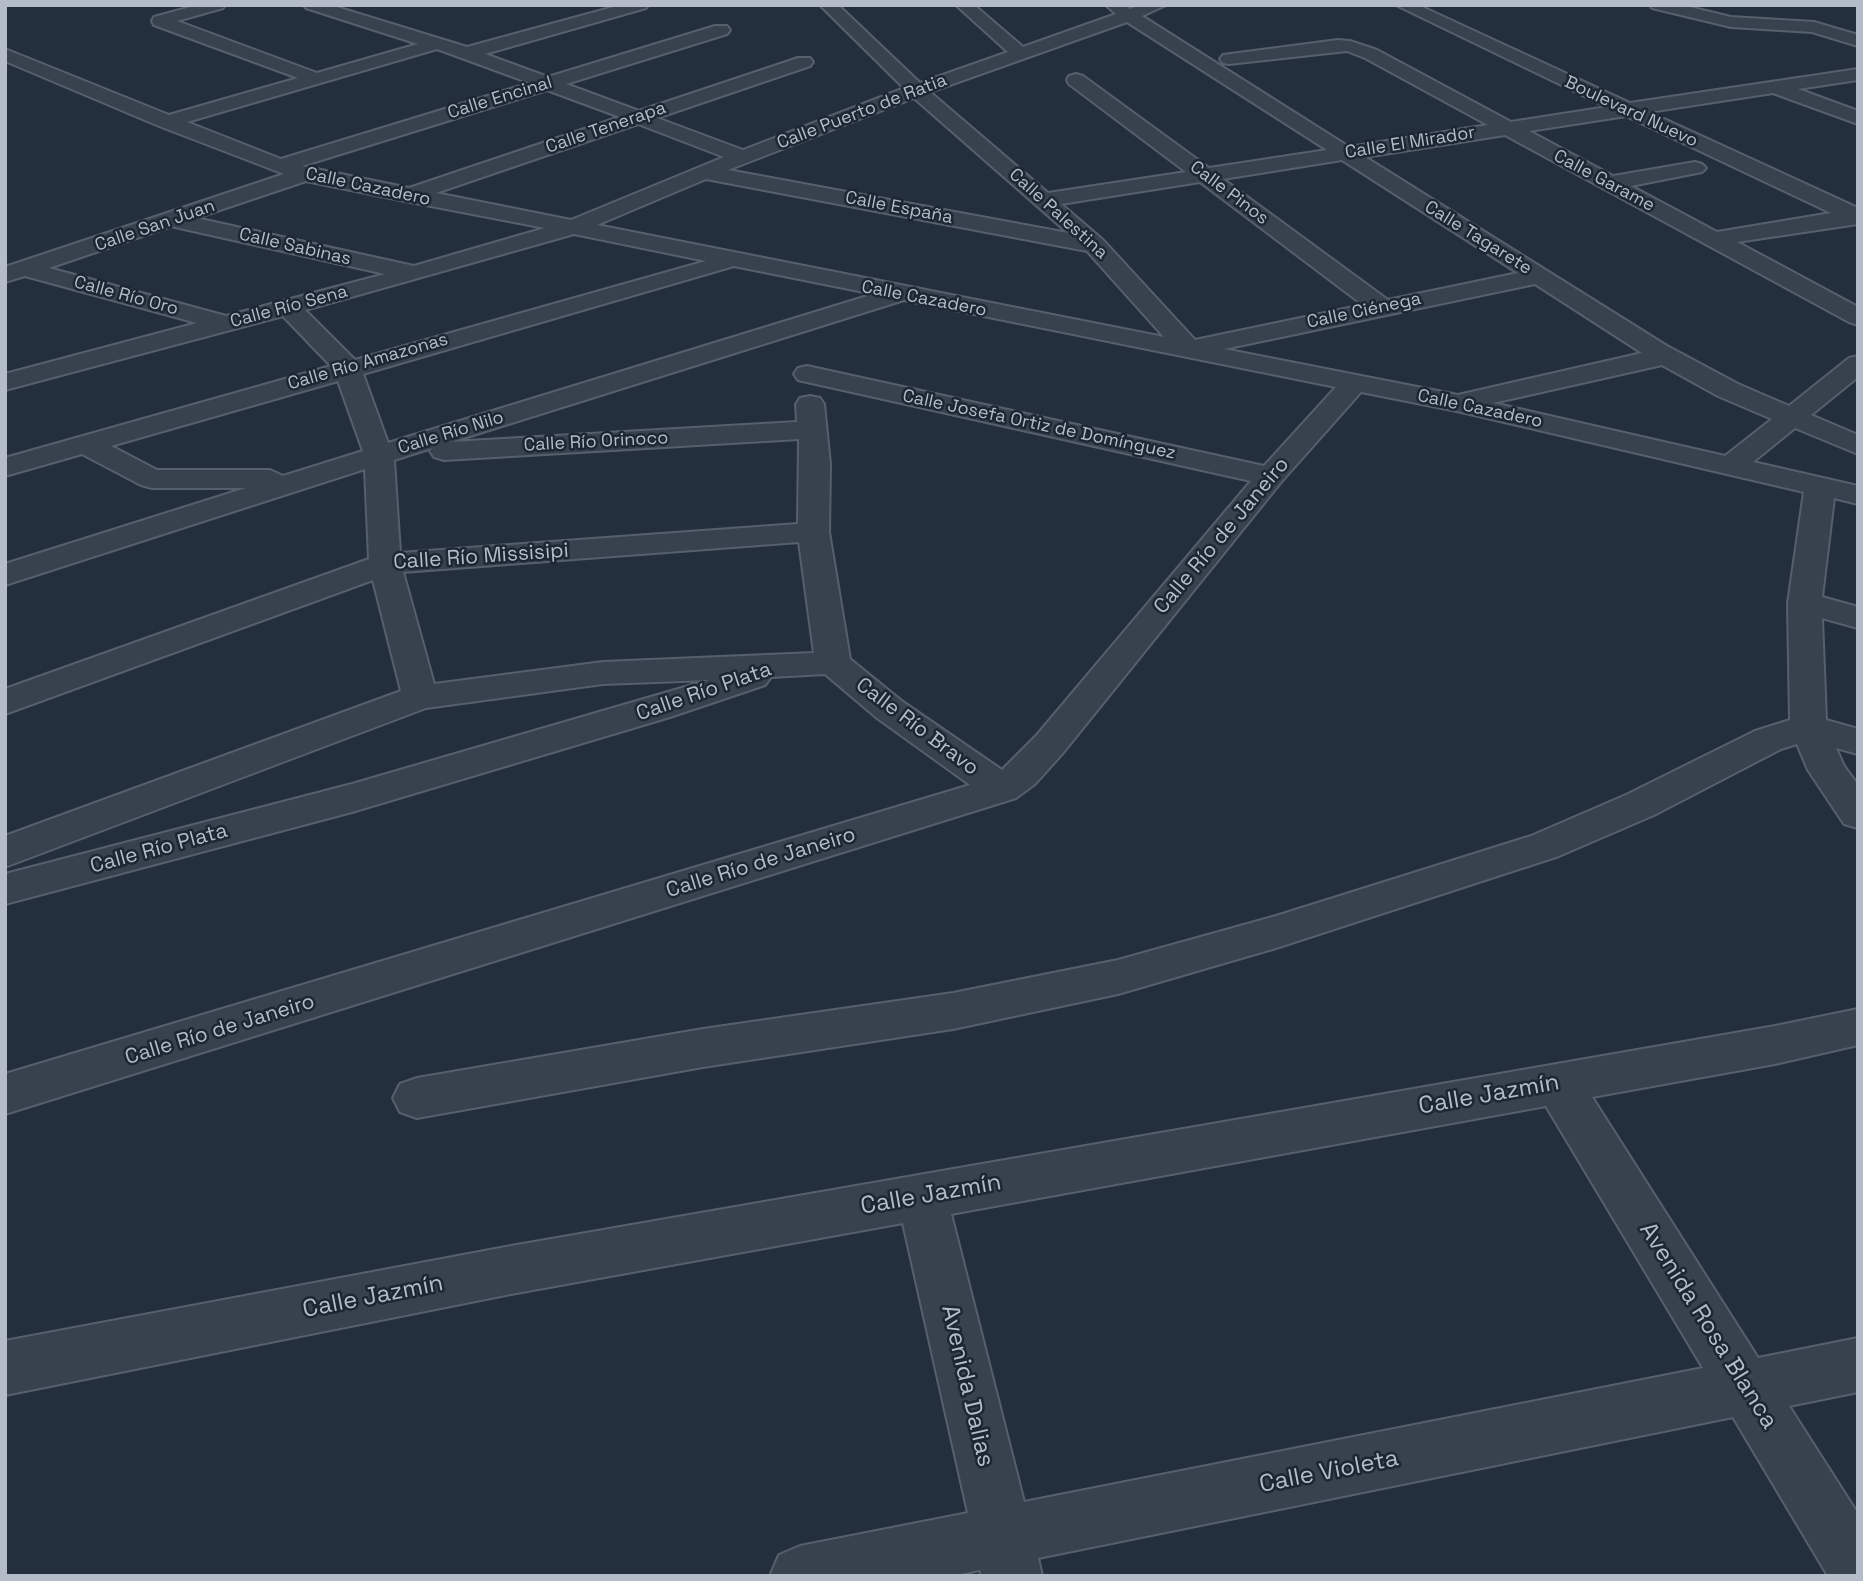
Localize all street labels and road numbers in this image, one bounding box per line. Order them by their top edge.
street label: Calle Puerto de Ratia [774,70,950,154]
street label: Calle Encinal [445,72,555,124]
street label: Boulevard Nuevo [1561,72,1701,152]
street label: Calle Tenerapa [543,97,669,159]
street label: Calle El Mirador [1343,122,1477,164]
street label: Calle Garame [1550,145,1658,217]
street label: Calle Pinos [1185,156,1273,230]
street label: Calle Cazadero [304,163,432,211]
street label: Calle Palestina [1004,164,1112,264]
street label: Calle España [843,187,955,229]
street label: Calle San Juan [92,195,218,257]
street label: Calle Tagarete [1420,196,1536,280]
street label: Calle Sabinas [237,224,353,270]
street label: Calle Río Oro [71,272,181,320]
street label: Calle Cazadero [860,276,988,322]
street label: Calle Río Sena [228,281,350,333]
street label: Calle Ciénega [1305,288,1423,334]
street label: Calle Río Amazonas [285,329,451,395]
street label: Calle Josefa Ortiz de Domínguez [901,385,1177,465]
street label: Calle Cazadero [1416,385,1544,433]
street label: Calle Río Nilo [396,407,506,459]
street label: Calle Río Orinoco [523,427,669,457]
street label: Calle Río de Janeiro [1149,453,1295,619]
street label: Calle Río Missisipi [392,538,570,576]
street label: Calle Río Plata [633,657,775,727]
street label: Calle Río Bravo [851,673,983,781]
street label: Calle Río Plata [87,819,231,879]
street label: Calle Río de Janeiro [663,822,859,904]
street label: Calle Río de Janeiro [122,989,318,1071]
street label: Calle Jazmín [1416,1068,1562,1122]
street label: Calle Jazmín [858,1168,1004,1222]
street label: Avenida Rosa Blanca [1633,1217,1783,1435]
street label: Calle Jazmín [300,1269,446,1325]
street label: Avenida Dalias [934,1302,1000,1470]
street label: Calle Violeta [1257,1444,1401,1500]

